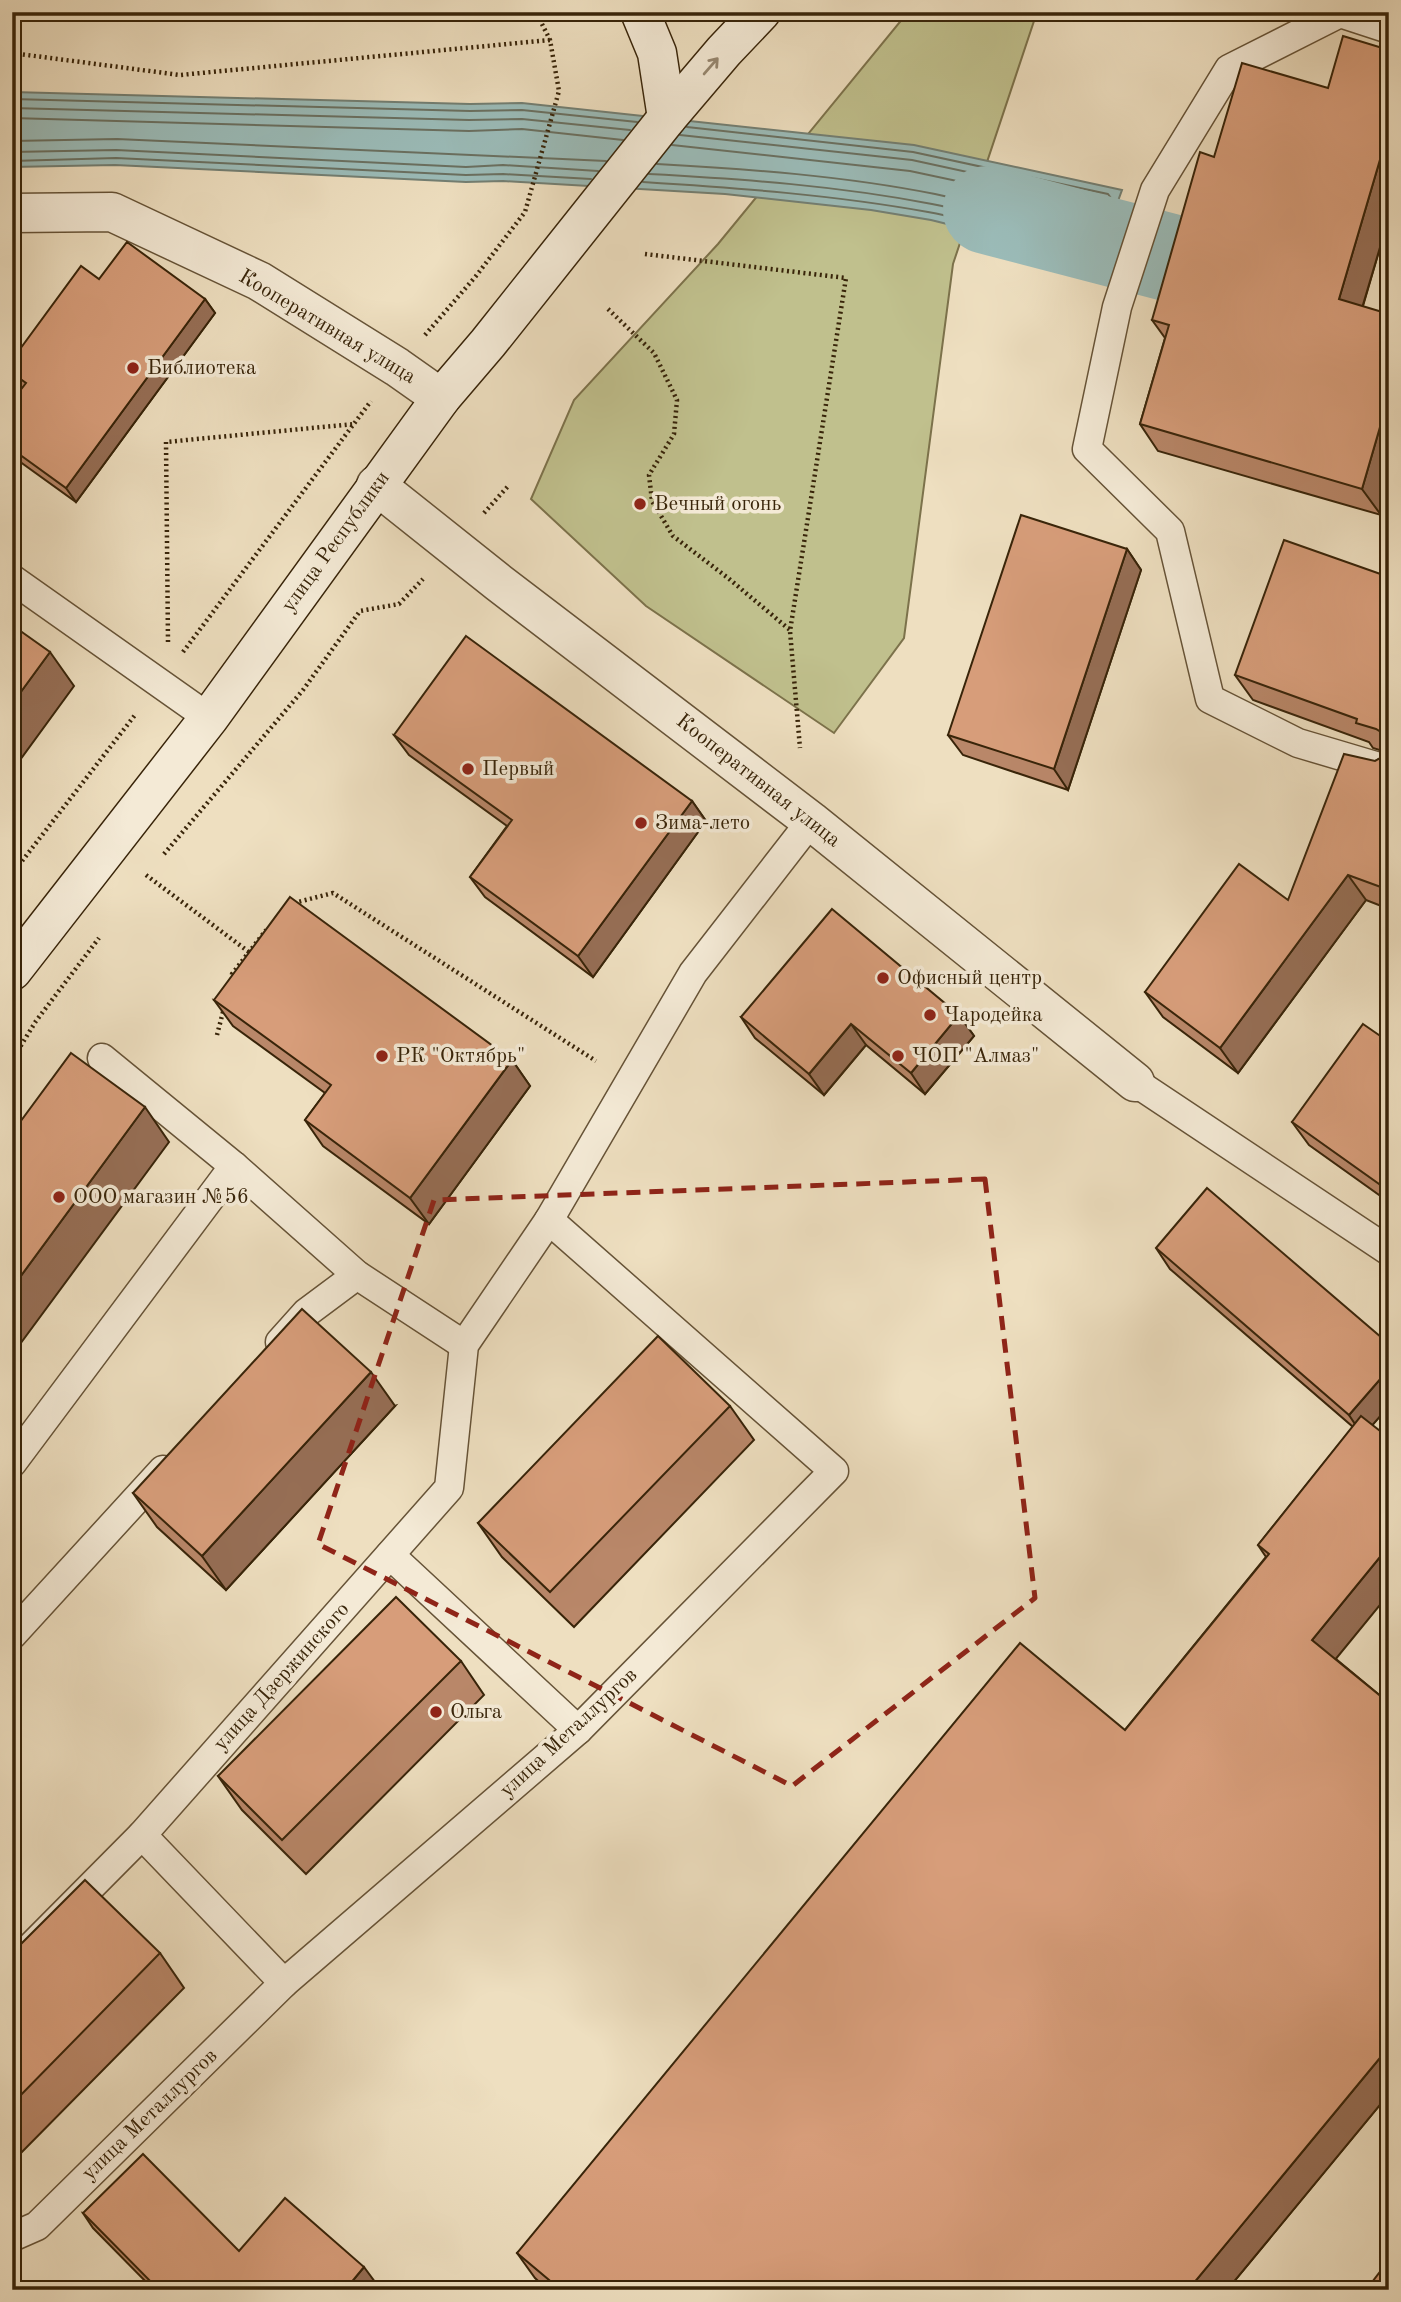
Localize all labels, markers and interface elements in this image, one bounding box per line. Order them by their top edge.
one-way arrow [703,58,719,76]
street label: Кооперативная улица [235,266,419,388]
place label: Библиотека [147,358,256,379]
marker: Библиотека [125,360,141,376]
street label: улица Республики [278,468,394,616]
place label: Вечный огонь [654,494,782,515]
marker: Вечный огонь [632,496,648,512]
street label: Кооперативная улица [672,710,844,852]
place label: Первый [482,759,554,780]
marker: Первый [460,761,476,777]
place label: Зима-лето [655,813,750,834]
marker: Зима-лето [633,815,649,831]
place label: Офисный центр [897,968,1042,989]
marker: Офисный центр [875,970,891,986]
place label: Чародейка [944,1005,1043,1026]
marker: Чародейка [922,1007,938,1023]
place label: РК "Октябрь" [396,1046,525,1067]
place label: ЧОП "Алмаз" [912,1046,1039,1067]
marker: РК "Октябрь" [374,1048,390,1064]
marker: ЧОП "Алмаз" [890,1048,906,1064]
place label: ООО магазин №56 [73,1187,249,1208]
marker: ООО магазин №56 [51,1189,67,1205]
street label: улица Дзержинского [210,1599,354,1755]
street label: улица Металлургов [496,1664,642,1802]
place label: Ольга [450,1702,502,1723]
marker: Ольга [428,1704,444,1720]
street label: улица Металлургов [78,2045,222,2185]

